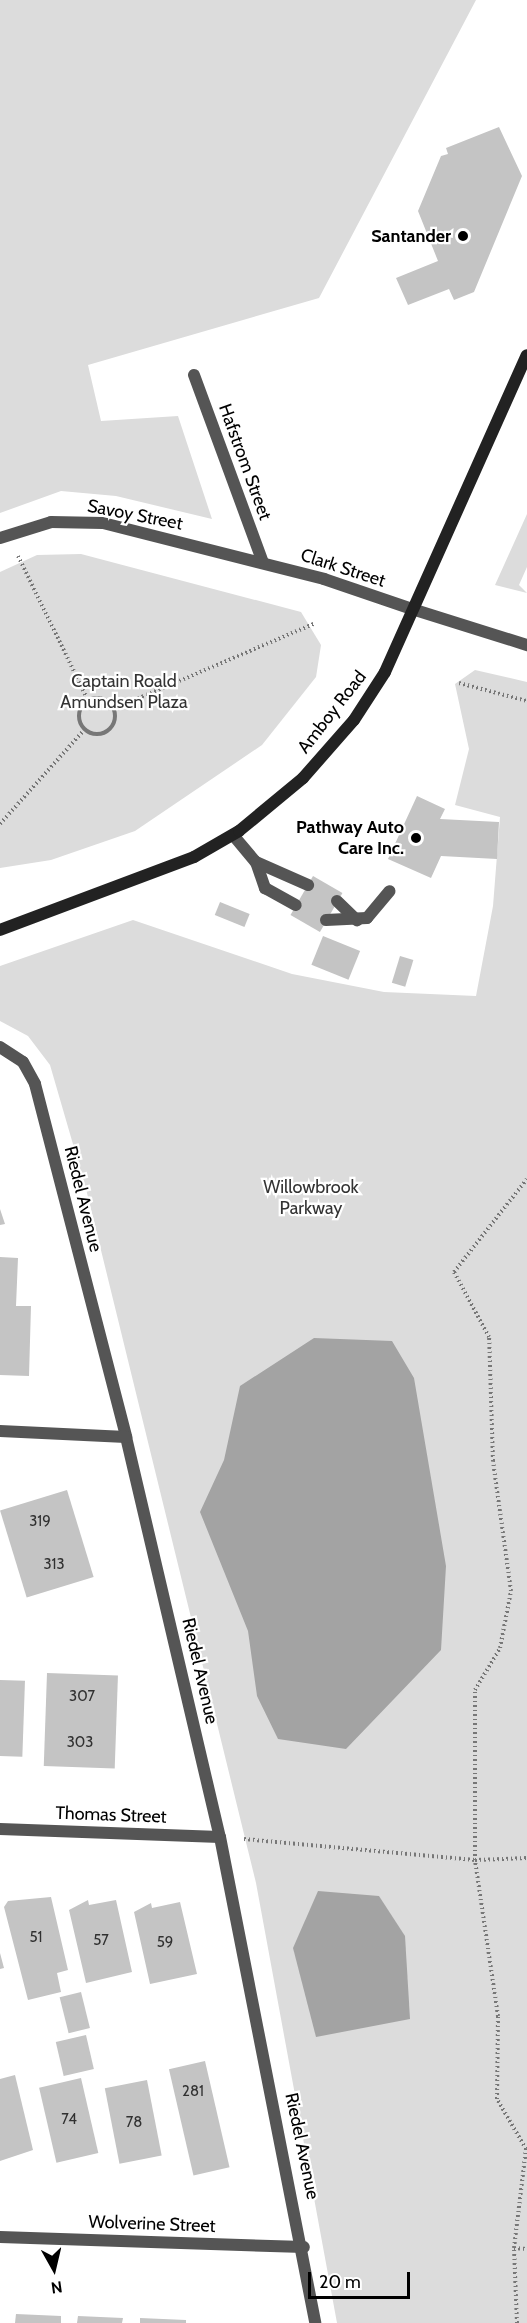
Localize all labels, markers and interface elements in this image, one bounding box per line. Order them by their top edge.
place label: Santander [371,225,451,247]
marker: Santander [456,229,470,243]
street label: Hafstrom Street [214,401,276,523]
street label: Savoy Street [86,495,184,535]
street label: Clark Street [298,544,388,592]
street label: Amboy Road [293,666,371,758]
park label: Captain Roald Amundsen Plaza [60,671,188,714]
place label: Pathway Auto Care Inc. [296,817,404,860]
marker: Pathway Auto Care Inc. [409,831,423,845]
street label: Riedel Avenue [59,1144,107,1254]
park label: Willowbrook Parkway [263,1177,359,1220]
house number: 319 [29,1513,51,1531]
house number: 313 [43,1556,65,1574]
street label: Riedel Avenue [177,1616,223,1726]
house number: 307 [69,1688,95,1706]
house number: 303 [67,1734,93,1752]
street label: Thomas Street [55,1802,167,1828]
house number: 51 [29,1929,43,1947]
house number: 57 [93,1932,109,1950]
house number: 59 [157,1934,173,1952]
house number: 281 [182,2083,204,2101]
street label: Riedel Avenue [280,2091,324,2201]
house number: 74 [61,2111,77,2129]
house number: 78 [126,2114,142,2132]
street label: Wolverine Street [88,2211,216,2237]
north arrow [24,2239,84,2299]
scale bar [311,2260,413,2298]
text: 20 m [319,2271,361,2293]
text: N [50,2277,63,2298]

